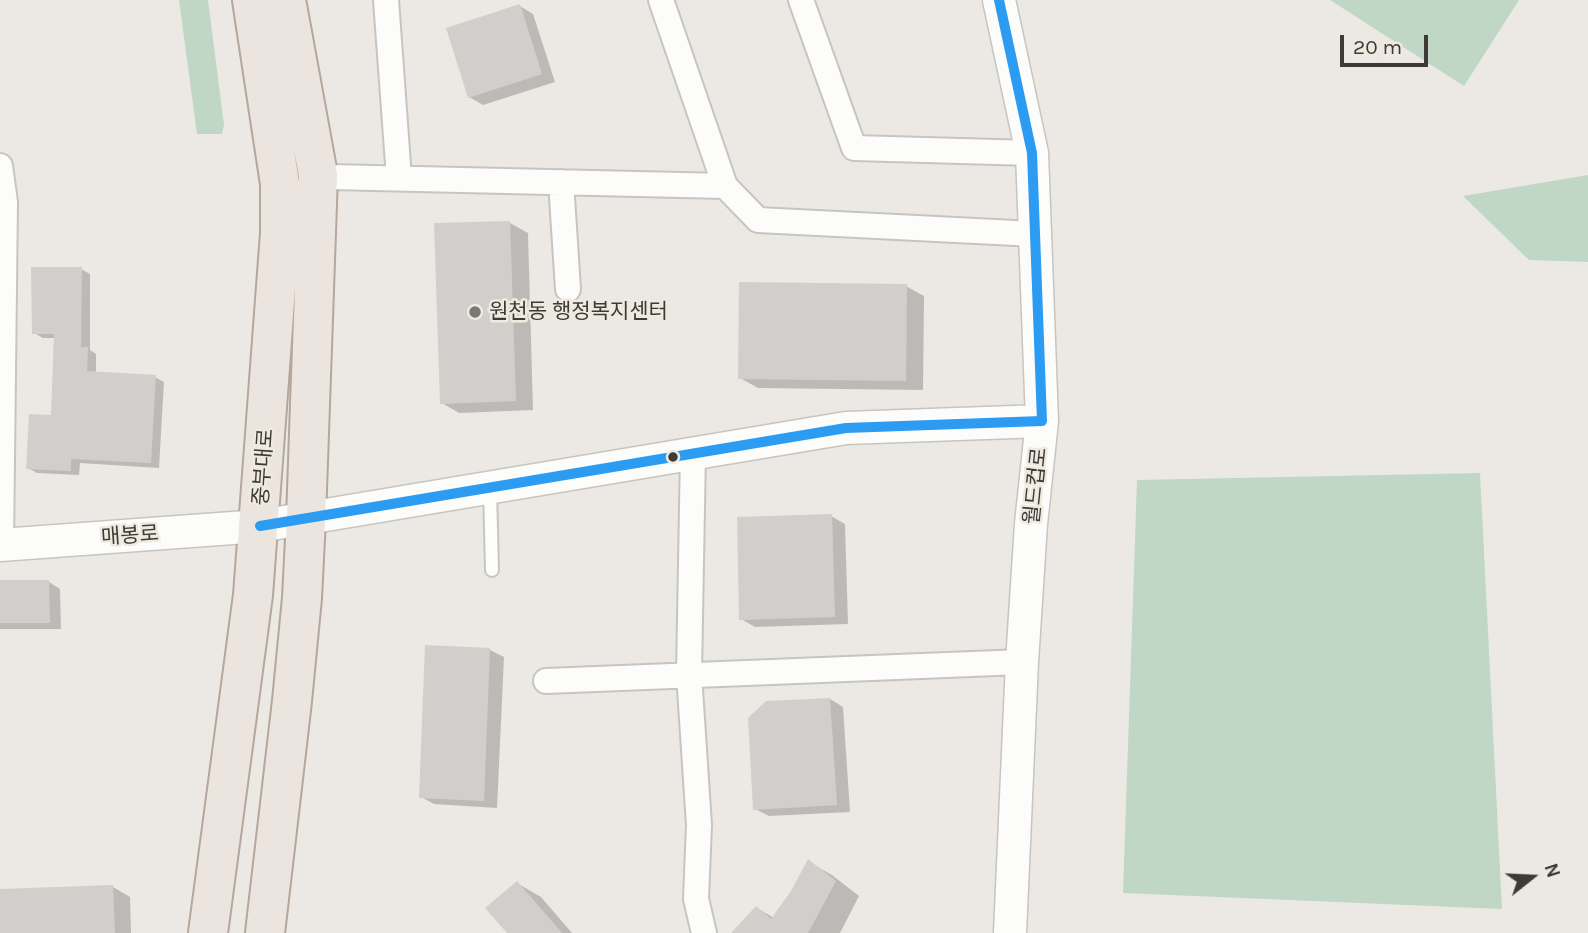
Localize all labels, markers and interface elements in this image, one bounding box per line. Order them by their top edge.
scale bar [1343,21,1430,65]
text: 20 m [1353,35,1402,59]
place label: 원천동 행정복지센터 [489,299,668,325]
marker: 원천동 행정복지센터 [467,304,483,320]
street label: 중부대로 [249,428,279,506]
street label: 월드컵로 [1019,446,1053,526]
unlabelled marker [666,450,680,464]
street label: 매봉로 [100,521,160,551]
north arrow [1497,842,1567,912]
text: N [1539,861,1565,880]

